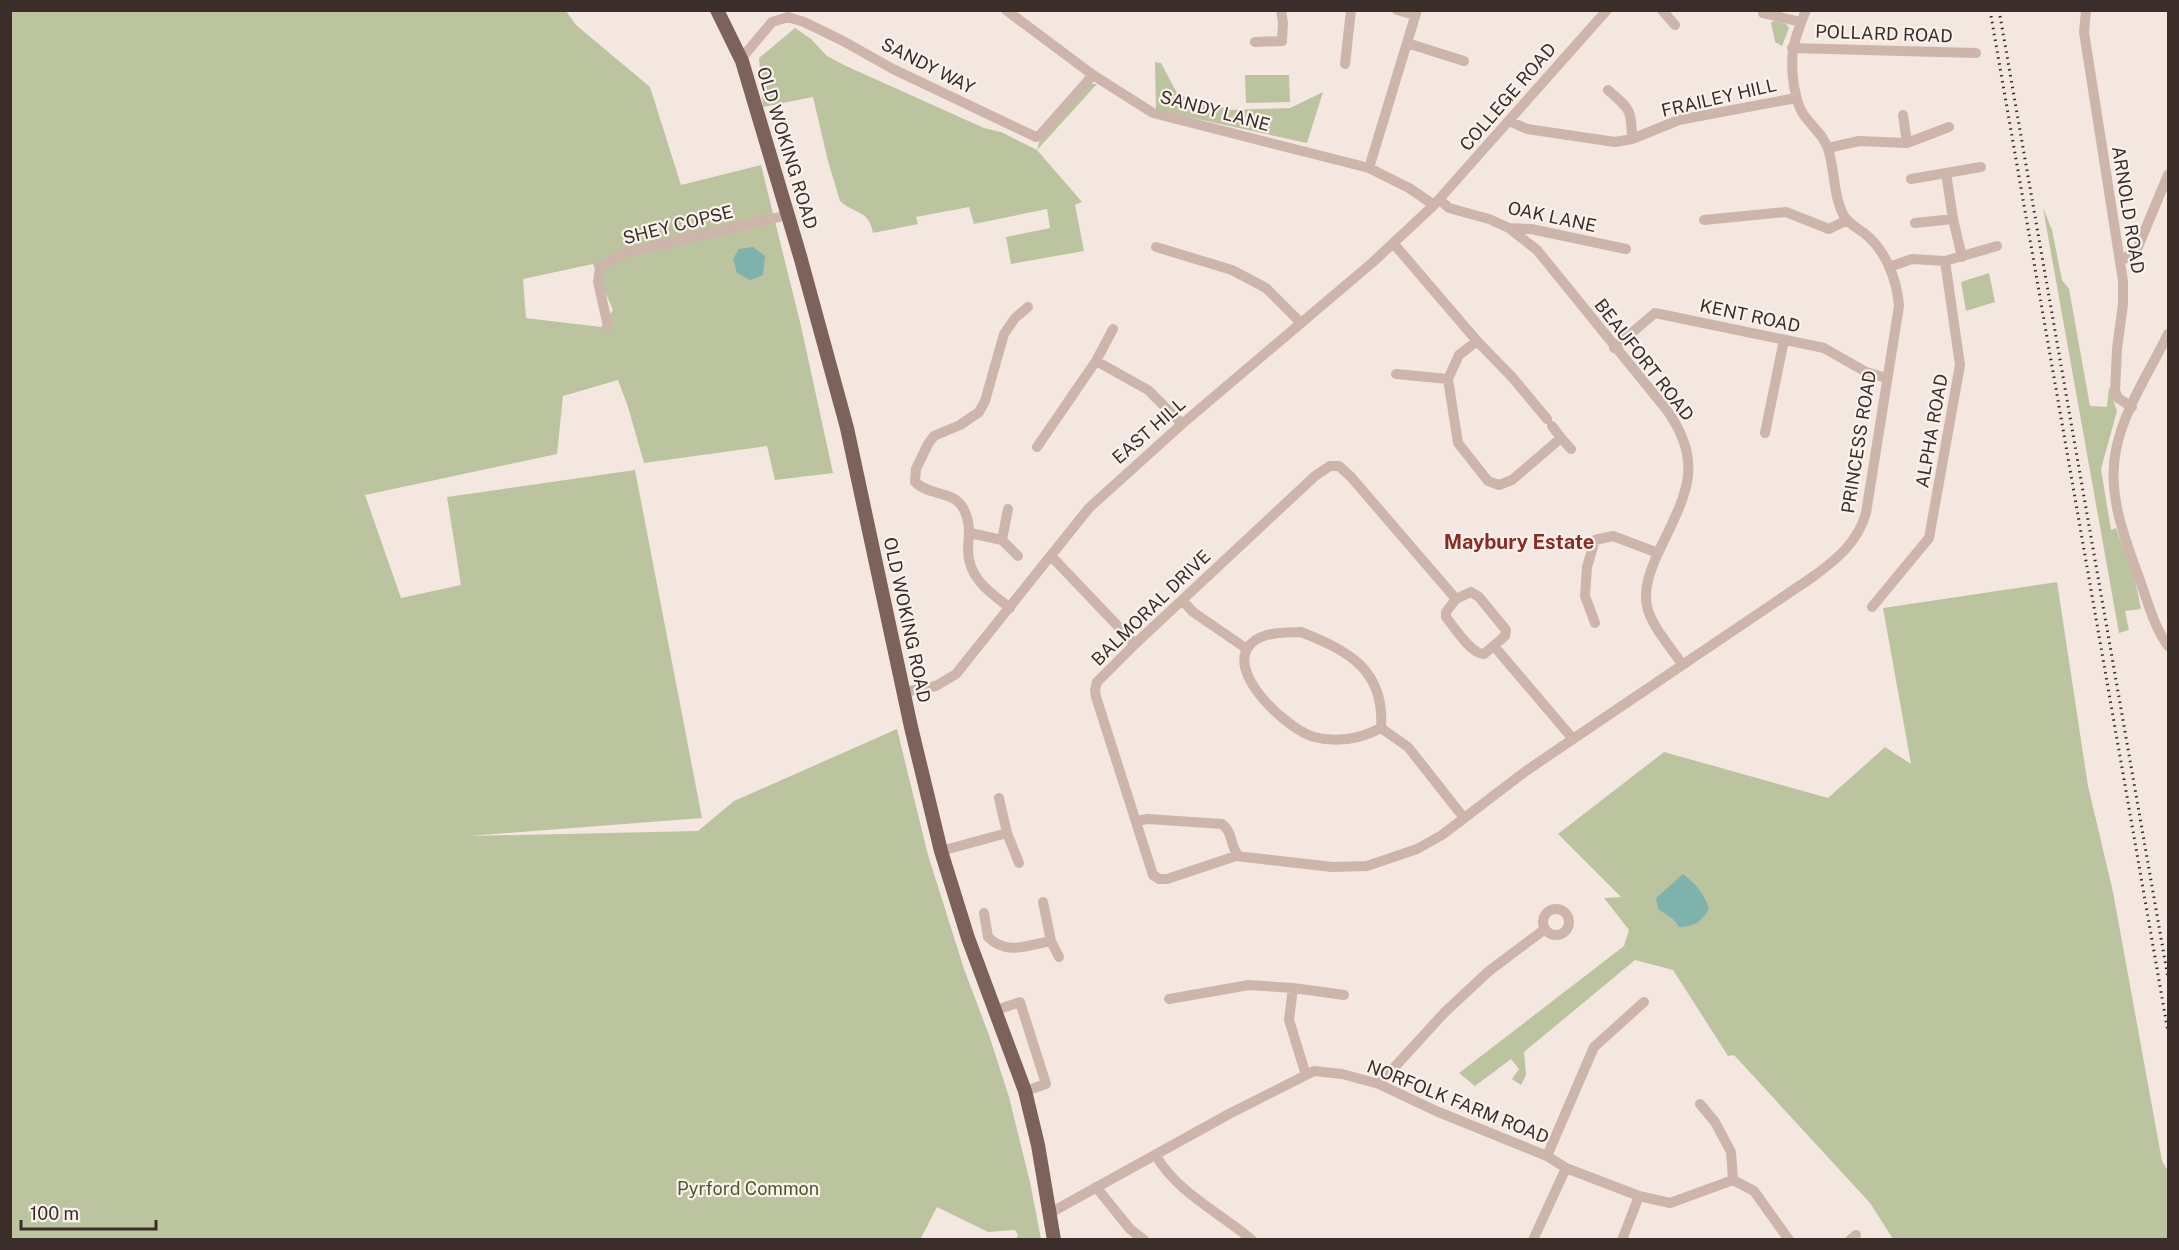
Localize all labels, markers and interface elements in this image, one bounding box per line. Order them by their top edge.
street label: POLLARD ROAD [1815,21,1953,46]
street label: SANDY WAY [878,33,978,98]
street label: COLLEGE ROAD [1455,38,1560,155]
street label: OLD WOKING ROAD [753,64,822,231]
street label: FRAILEY HILL [1659,74,1778,121]
street label: SANDY LANE [1158,86,1272,135]
street label: ARNOLD ROAD [2108,145,2149,275]
street label: OAK LANE [1506,197,1598,236]
street label: SHEY COPSE [621,201,735,248]
street label: BEAUFORT ROAD [1590,295,1698,425]
street label: KENT ROAD [1698,295,1802,336]
street label: PRINCESS ROAD [1837,369,1880,515]
street label: ALPHA ROAD [1911,372,1952,490]
street label: EAST HILL [1108,393,1190,468]
district label: Maybury Estate [1444,530,1594,554]
street label: OLD WOKING ROAD [880,535,935,704]
street label: BALMORAL DRIVE [1087,546,1214,670]
street label: NORFOLK FARM ROAD [1364,1055,1552,1148]
park label: Pyrford Common [677,1178,819,1199]
scale bar [21,1193,156,1231]
text: 100 m [30,1203,79,1224]

